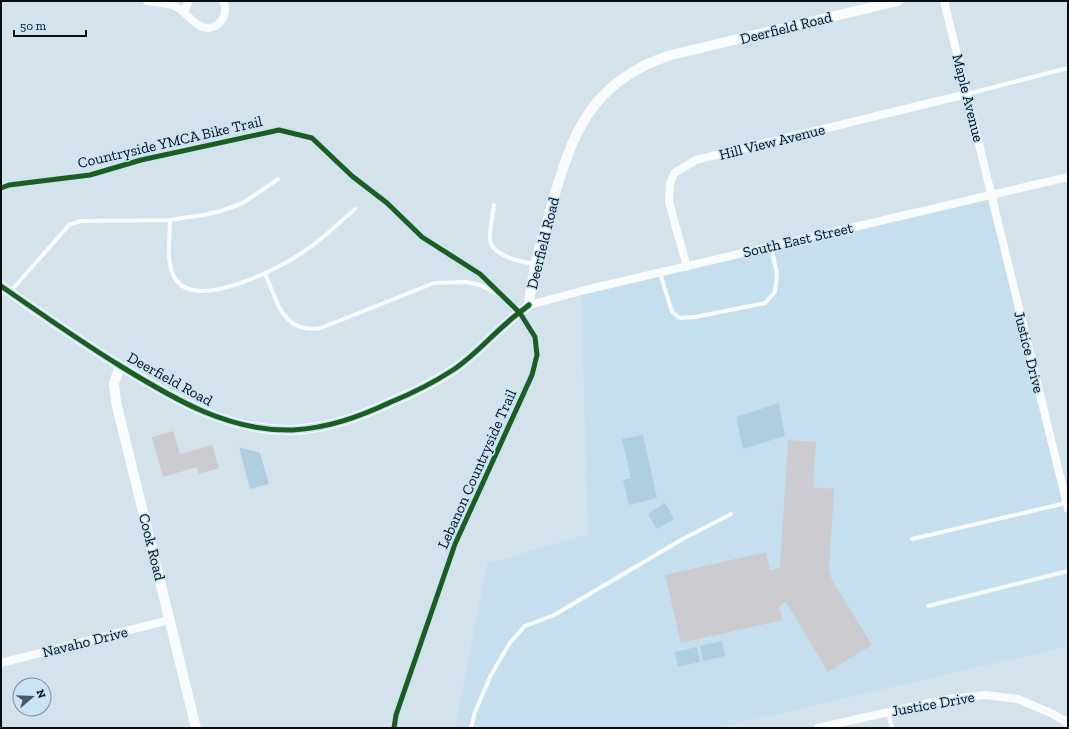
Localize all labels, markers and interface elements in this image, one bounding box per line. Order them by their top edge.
street label: Deerfield Road [738,8,835,48]
scale bar [14,12,86,38]
text: 50 m [20,19,47,33]
street label: Maple Avenue [948,52,988,144]
street label: Countryside YMCA Bike Trail [76,112,264,172]
street label: Hill View Avenue [717,120,827,164]
street label: Deerfield Road [523,194,563,291]
street label: South East Street [741,218,855,261]
street label: Justice Drive [1010,309,1048,395]
street label: Deerfield Road [124,348,216,410]
street label: Lebanon Countryside Trail [434,387,520,551]
street label: Cook Road [135,512,169,583]
street label: Navaho Drive [40,623,130,661]
north arrow [12,677,52,717]
text: N [33,688,49,701]
street label: Justice Drive [890,688,976,720]

